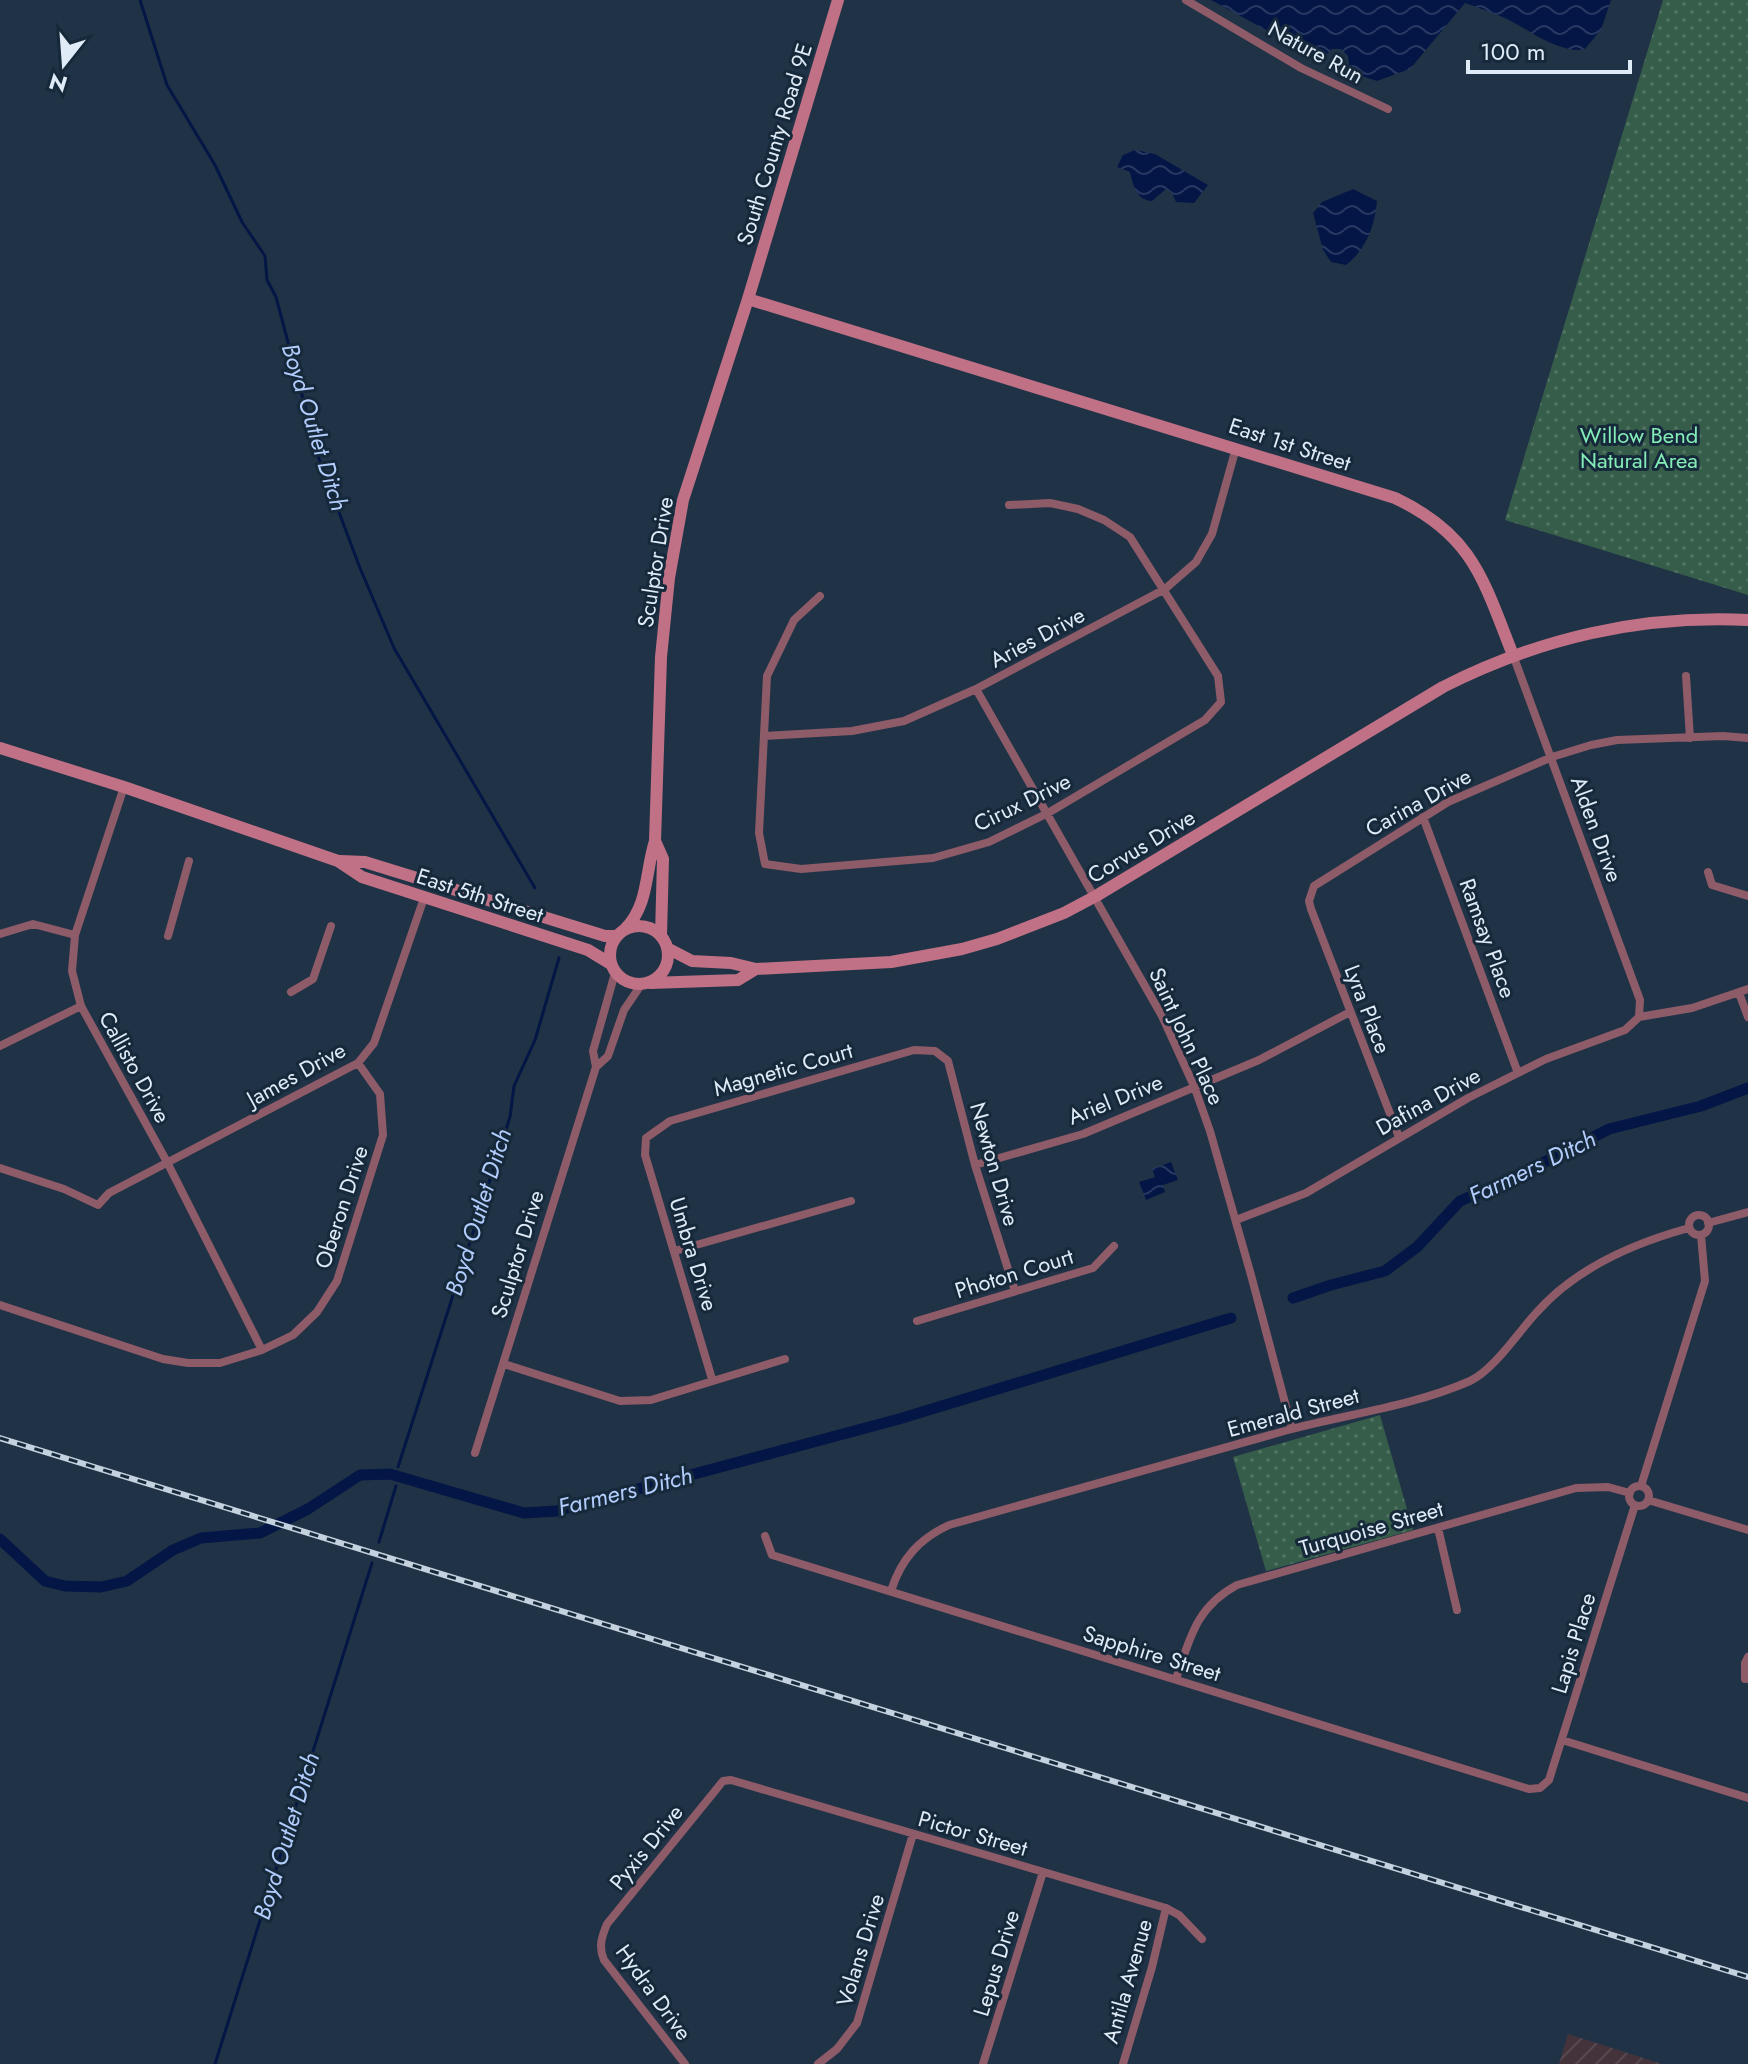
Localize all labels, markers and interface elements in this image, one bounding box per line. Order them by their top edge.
street label: Nature Run [1262,13,1370,91]
north arrow [24,24,104,104]
scale bar [1468,24,1630,74]
text: 100 m [1480,34,1546,69]
street label: South County Road 9E [728,39,820,249]
text: N [45,65,71,101]
water label: Boyd Outlet Ditch [273,339,357,515]
street label: East 1st Street [1225,409,1356,479]
park label: Willow Bend Natural Area [1580,419,1698,476]
street label: Sculptor Drive [629,494,681,630]
street label: Aries Drive [984,599,1090,675]
street label: Carina Drive [1359,760,1477,844]
street label: Cirux Drive [968,765,1076,839]
street label: Alden Drive [1563,772,1631,886]
street label: Corvus Drive [1081,801,1201,891]
street label: East 5th Street [412,859,548,931]
street label: Ramsay Place [1452,874,1524,1002]
street label: Lyra Place [1336,960,1400,1058]
street label: Saint John Place [1141,962,1233,1110]
street label: Callisto Drive [91,1005,179,1129]
street label: James Drive [238,1034,351,1116]
street label: Magnetic Court [710,1034,857,1104]
street label: Dafina Drive [1370,1059,1486,1143]
street label: Ariel Drive [1063,1065,1167,1133]
street label: Newton Drive [962,1098,1028,1230]
water label: Farmers Ditch [1462,1121,1602,1213]
water label: Boyd Outlet Ditch [436,1124,520,1300]
street label: Oberon Drive [306,1141,376,1273]
street label: Sculptor Drive [482,1186,552,1322]
street label: Umbra Drive [662,1193,726,1315]
street label: Photon Court [951,1240,1078,1306]
street label: Emerald Street [1223,1379,1363,1445]
water label: Farmers Ditch [554,1457,696,1525]
street label: Turquoise Street [1295,1492,1447,1564]
street label: Lapis Place [1543,1589,1603,1697]
street label: Sapphire Street [1079,1617,1226,1689]
water label: Boyd Outlet Ditch [244,1748,328,1924]
street label: Pyxis Drive [602,1797,690,1897]
street label: Pictor Street [915,1802,1032,1864]
street label: Volans Drive [828,1890,892,2010]
street label: Lepus Drive [965,1906,1027,2020]
street label: Antila Avenue [1094,1915,1160,2047]
street label: Hydra Drive [608,1937,700,2047]

